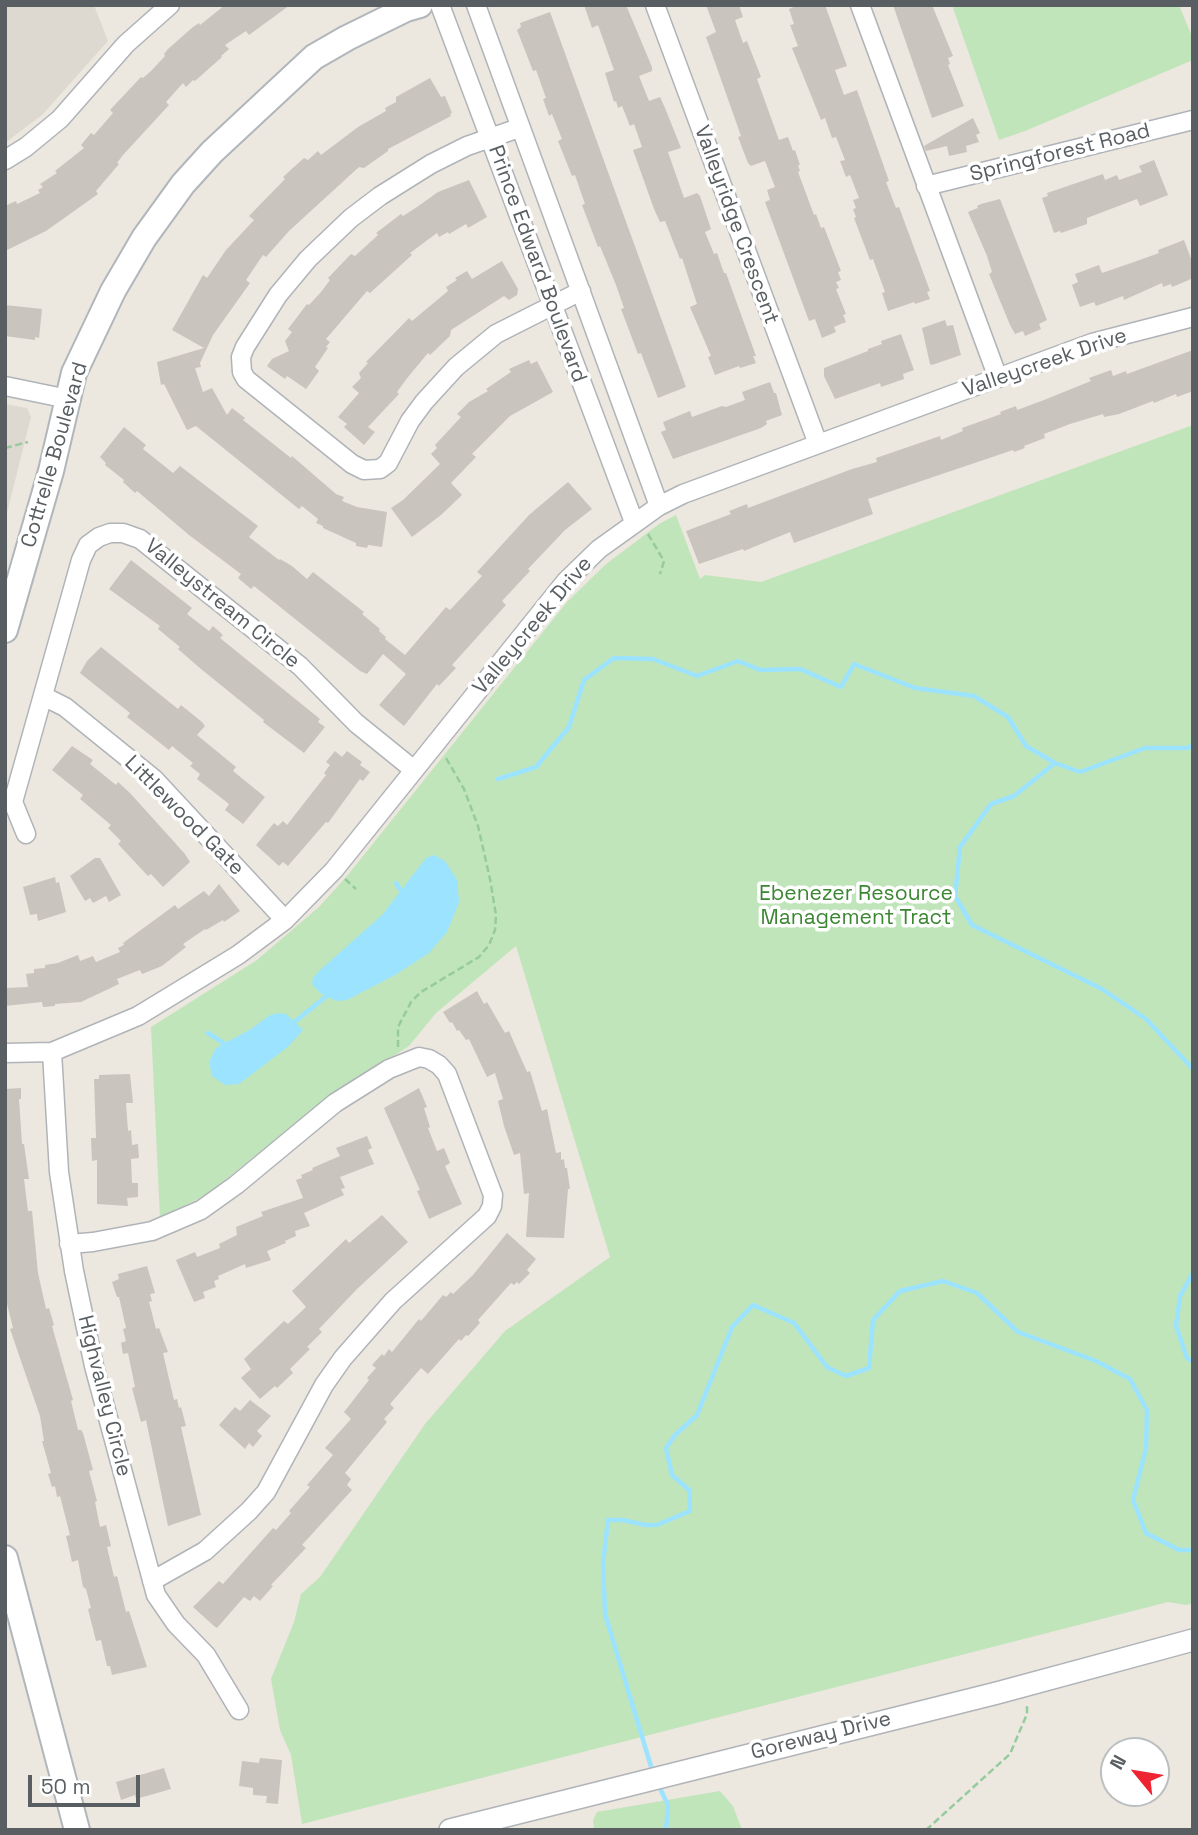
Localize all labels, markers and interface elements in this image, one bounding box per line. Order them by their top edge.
street label: Springforest Road [967,118,1153,188]
street label: Valleyridge Crescent [688,122,784,328]
street label: Prince Edward Boulevard [482,142,592,386]
street label: Valleycreek Drive [960,323,1130,403]
street label: Cottrelle Boulevard [16,359,94,551]
street label: Valleystream Circle [139,534,305,674]
street label: Valleycreek Drive [468,552,598,700]
street label: Littlewood Gate [119,751,249,881]
park label: Ebenezer Resource Management Tract [759,881,953,931]
street label: Highvalley Circle [72,1313,136,1479]
street label: Goreway Drive [748,1706,894,1766]
north arrow [1100,1737,1170,1807]
text: N [1104,1750,1132,1774]
scale bar [32,1762,144,1806]
text: 50 m [41,1773,91,1800]

